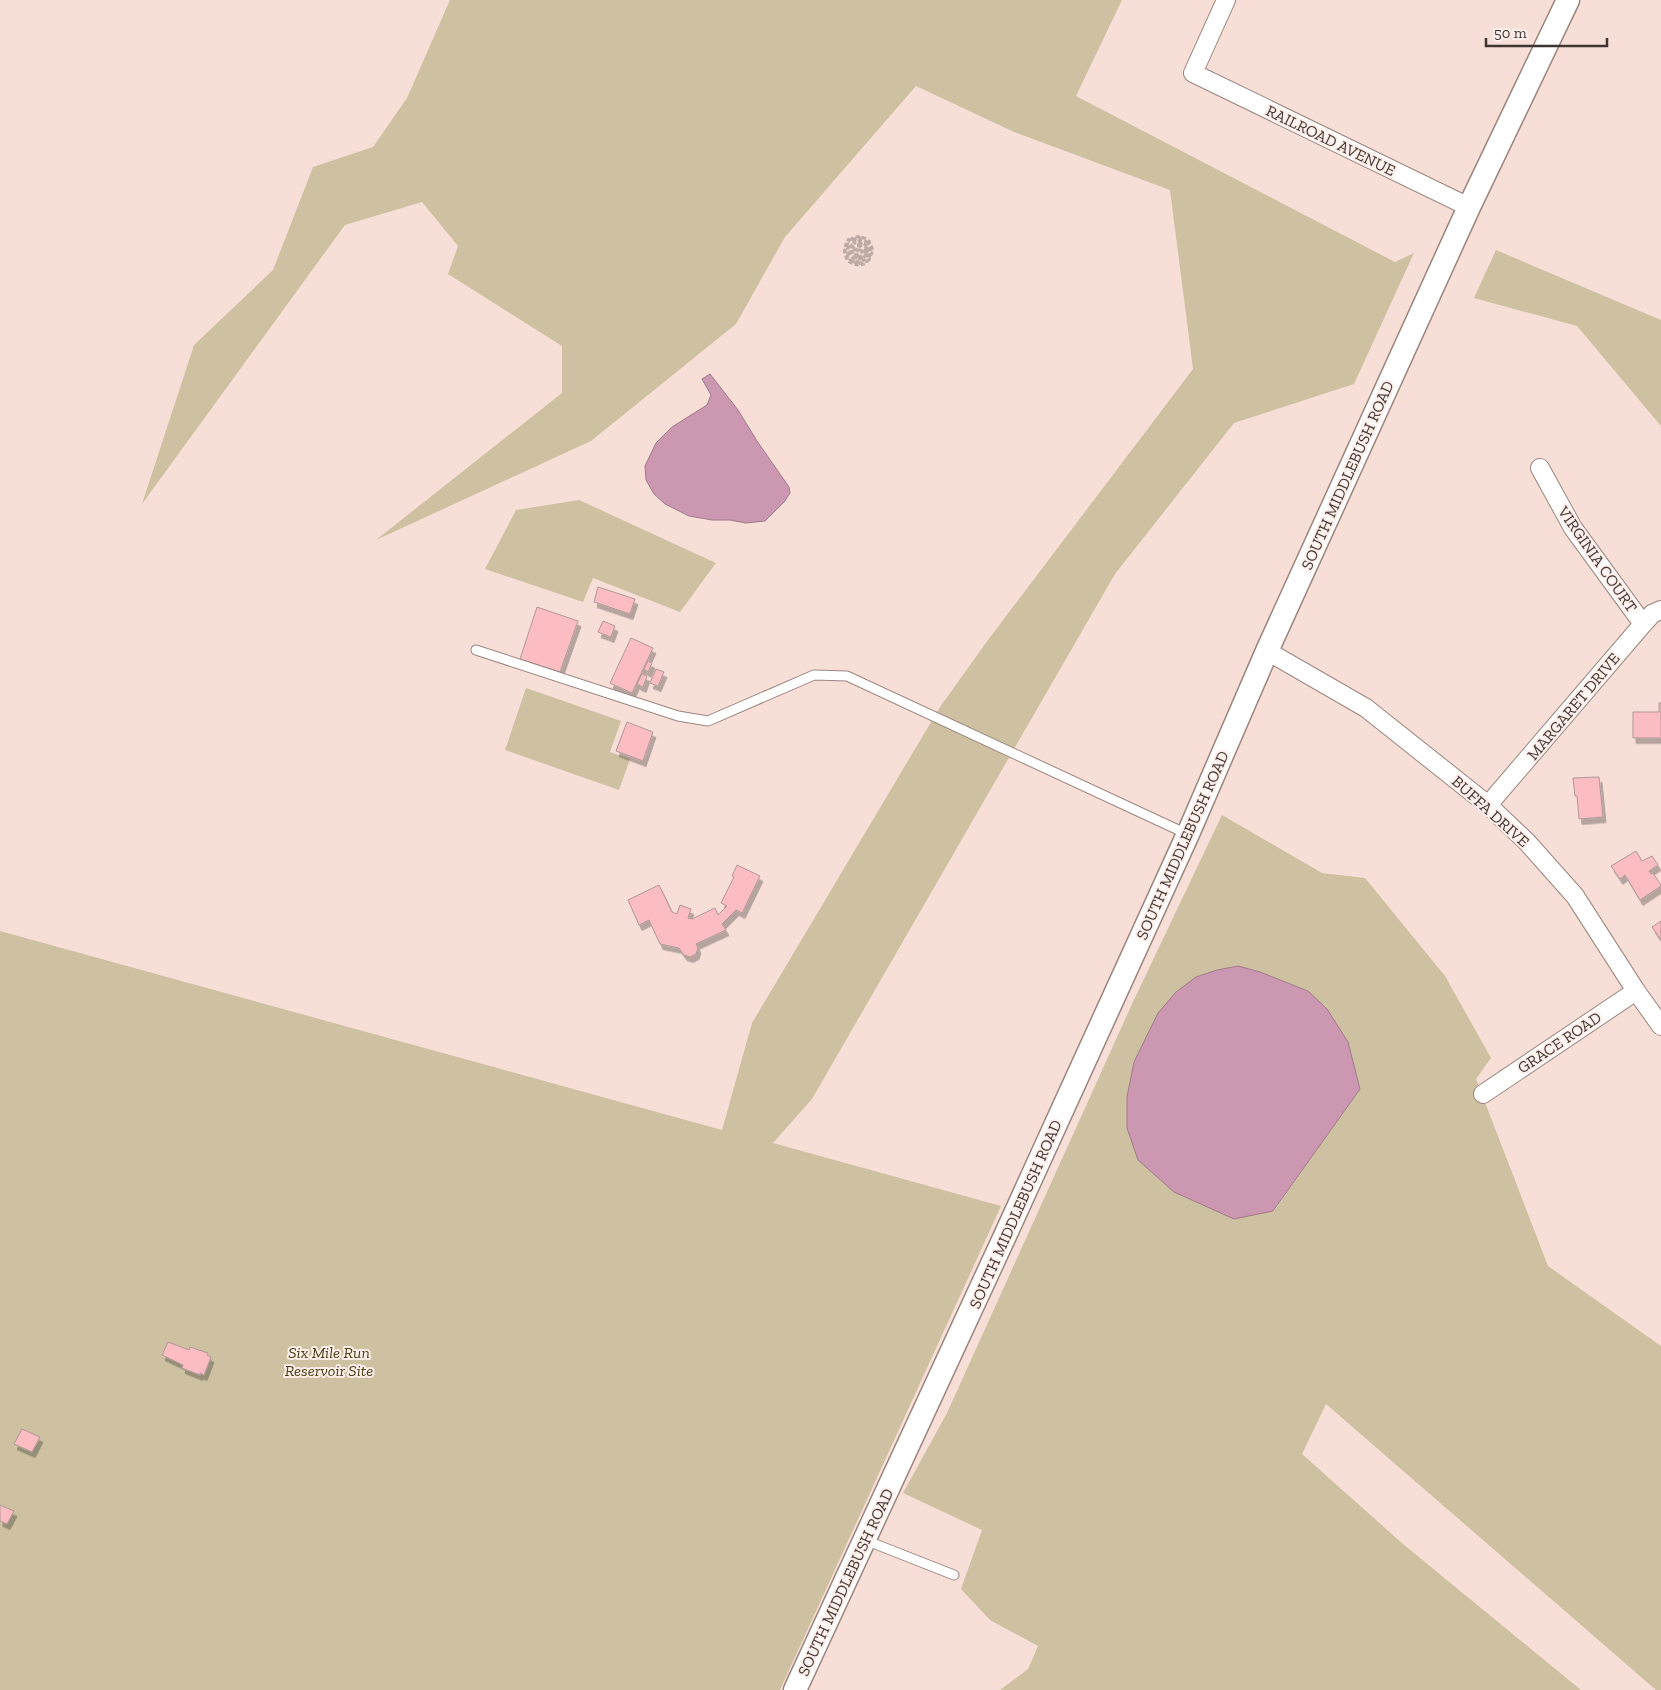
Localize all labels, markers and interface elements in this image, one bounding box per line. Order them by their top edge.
scale bar [1486,15,1607,47]
text: 50 m [1494,24,1527,42]
street label: RAILROAD AVENUE [1263,101,1399,180]
street label: SOUTH MIDDLEBUSH ROAD [1297,378,1398,573]
street label: VIRGINIA COURT [1553,502,1641,616]
street label: MARGARET DRIVE [1523,649,1624,764]
street label: SOUTH MIDDLEBUSH ROAD [1132,748,1233,943]
street label: BUFFA DRIVE [1448,772,1533,851]
street label: GRACE ROAD [1514,1007,1605,1077]
street label: SOUTH MIDDLEBUSH ROAD [965,1117,1066,1312]
park label: Six Mile Run Reservoir Site [285,1343,373,1380]
street label: SOUTH MIDDLEBUSH ROAD [794,1485,897,1679]

